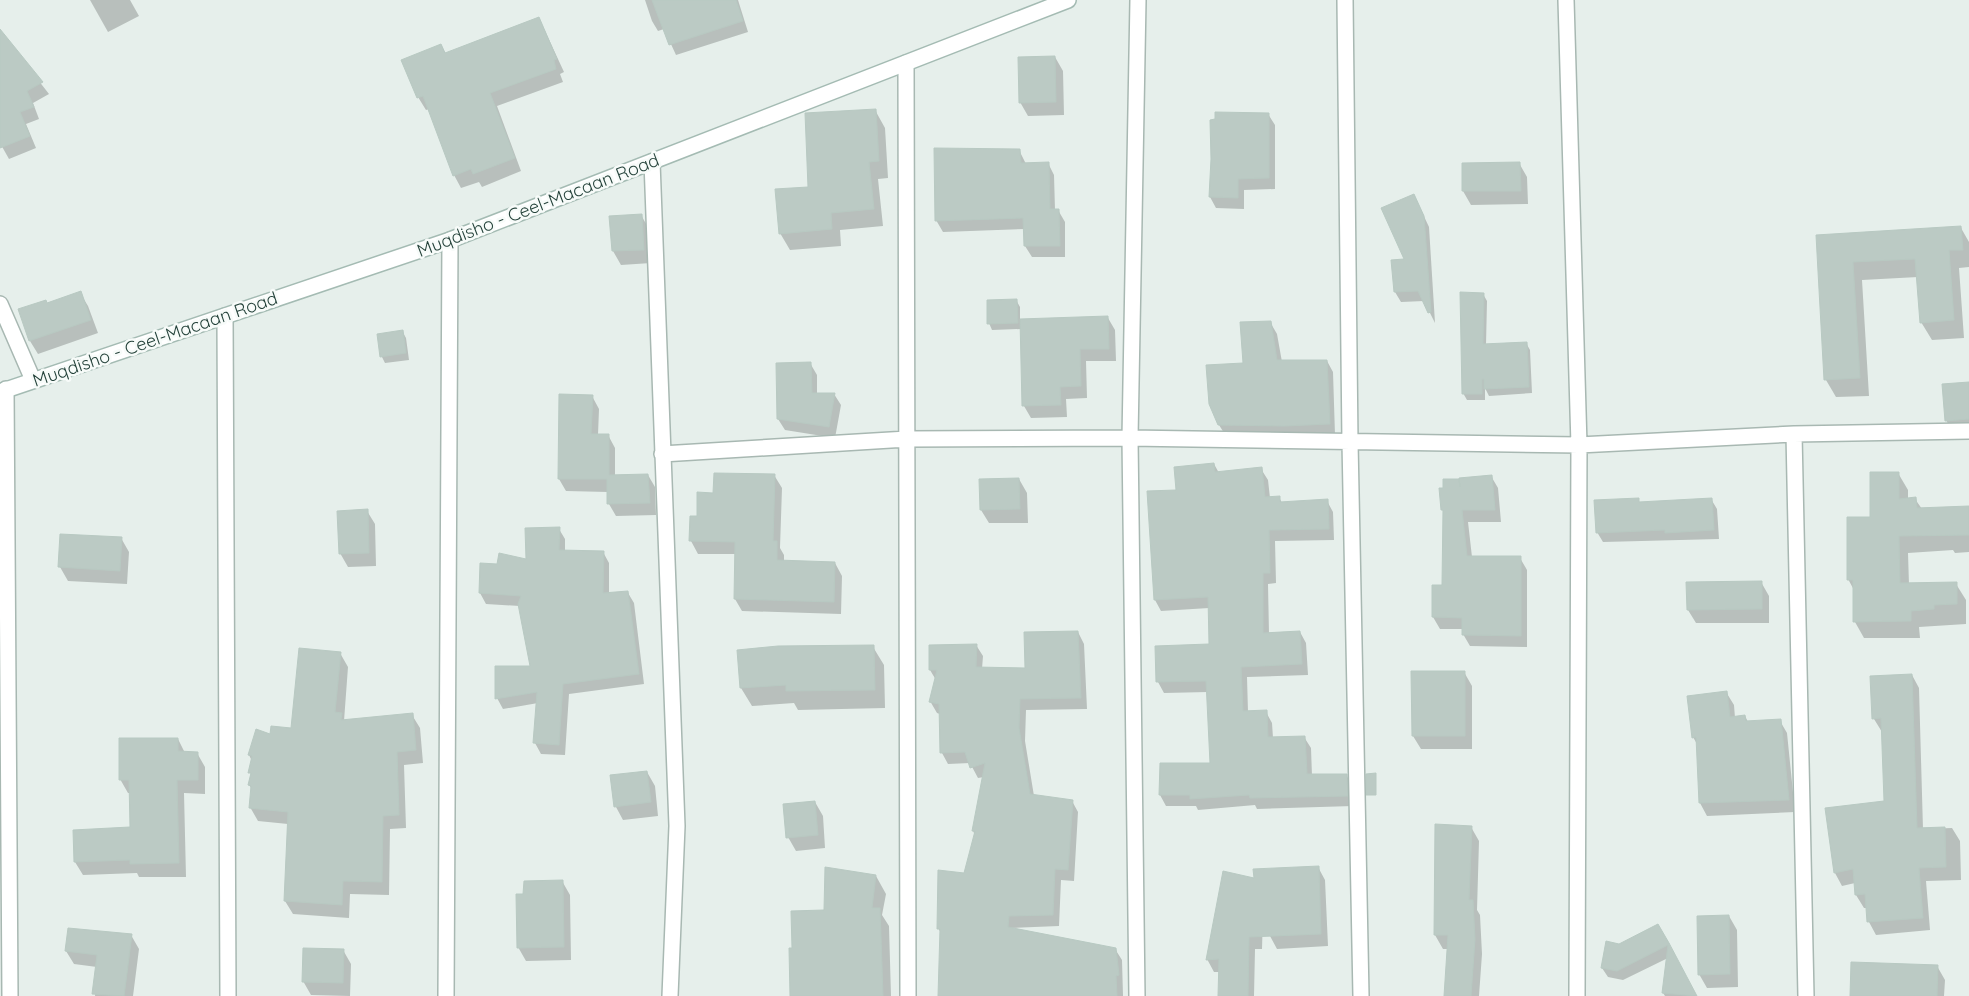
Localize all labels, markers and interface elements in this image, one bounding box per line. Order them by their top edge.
street label: Muqdisho - Ceel-Macaan Road [414,148,662,262]
street label: Muqdisho - Ceel-Macaan Road [30,286,280,392]

